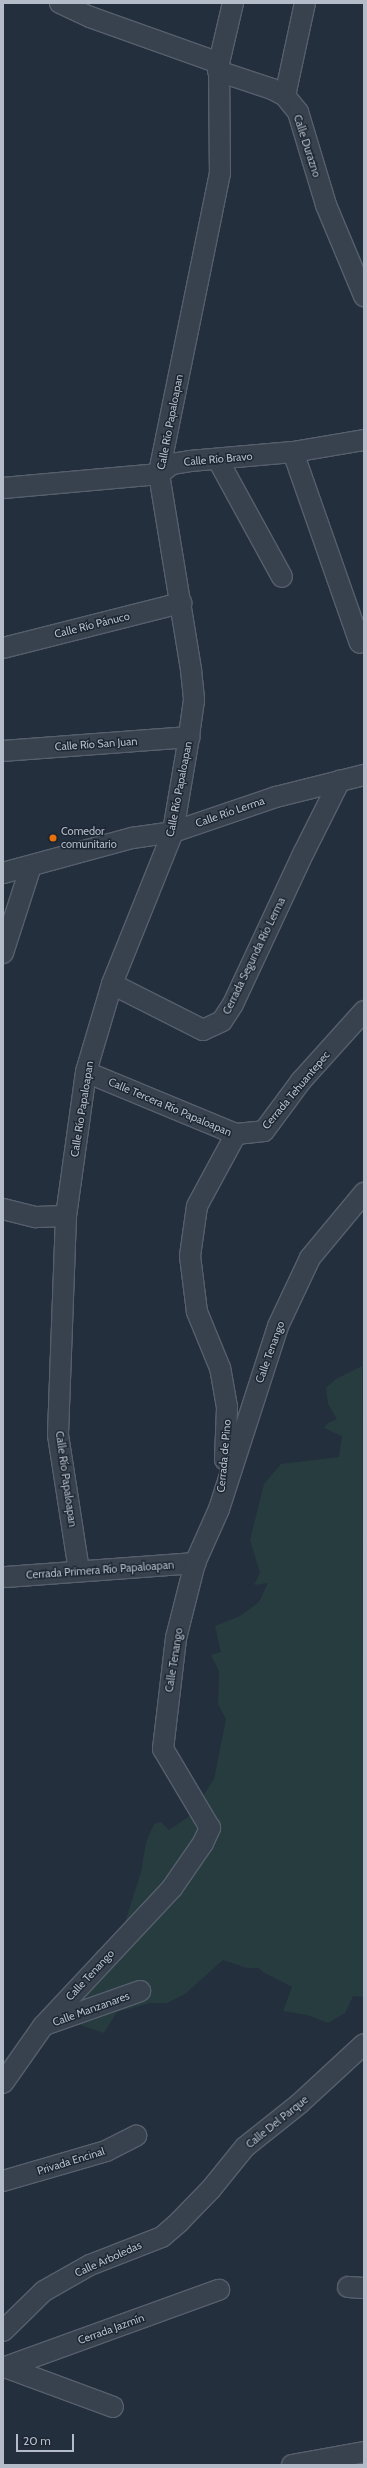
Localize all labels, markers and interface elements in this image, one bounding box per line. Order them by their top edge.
street label: Calle Durazno [291,113,323,179]
street label: Calle Río Papaloapan [154,373,186,471]
street label: Calle Río Bravo [183,449,253,469]
street label: Calle Río Pánuco [53,609,131,641]
street label: Calle Río San Juan [54,735,138,753]
street label: Calle Río Papaloapan [163,740,195,838]
street label: Calle Río Lerma [194,794,266,830]
place label: Comedor comunitario [61,825,117,851]
marker: Comedor comunitario [48,833,58,843]
street label: Cerrada Segunda Río Lerma [220,895,288,1017]
street label: Cerrada Tehuantepec [259,1048,333,1132]
street label: Calle Río Papaloapan [68,1060,96,1158]
street label: Calle Tercera Río Papaloapan [106,1075,234,1139]
street label: Calle Tenango [253,1319,287,1385]
street label: Cerrada de Pino [214,1419,234,1493]
street label: Calle Río Papaloapan [53,1430,79,1528]
street label: Cerrada Primera Río Papaloapan [26,1558,174,1582]
street label: Calle Tenango [162,1627,186,1693]
street label: Calle Tenango [63,1947,117,2003]
street label: Calle Manzanares [51,1989,131,2029]
street label: Calle Del Parque [243,2093,311,2151]
street label: Privada Encinal [36,2144,106,2178]
street label: Calle Arboledas [73,2238,143,2280]
street label: Cerrada Jazmín [76,2311,146,2347]
scale bar [18,2426,76,2452]
text: 20 m [23,2433,51,2448]

